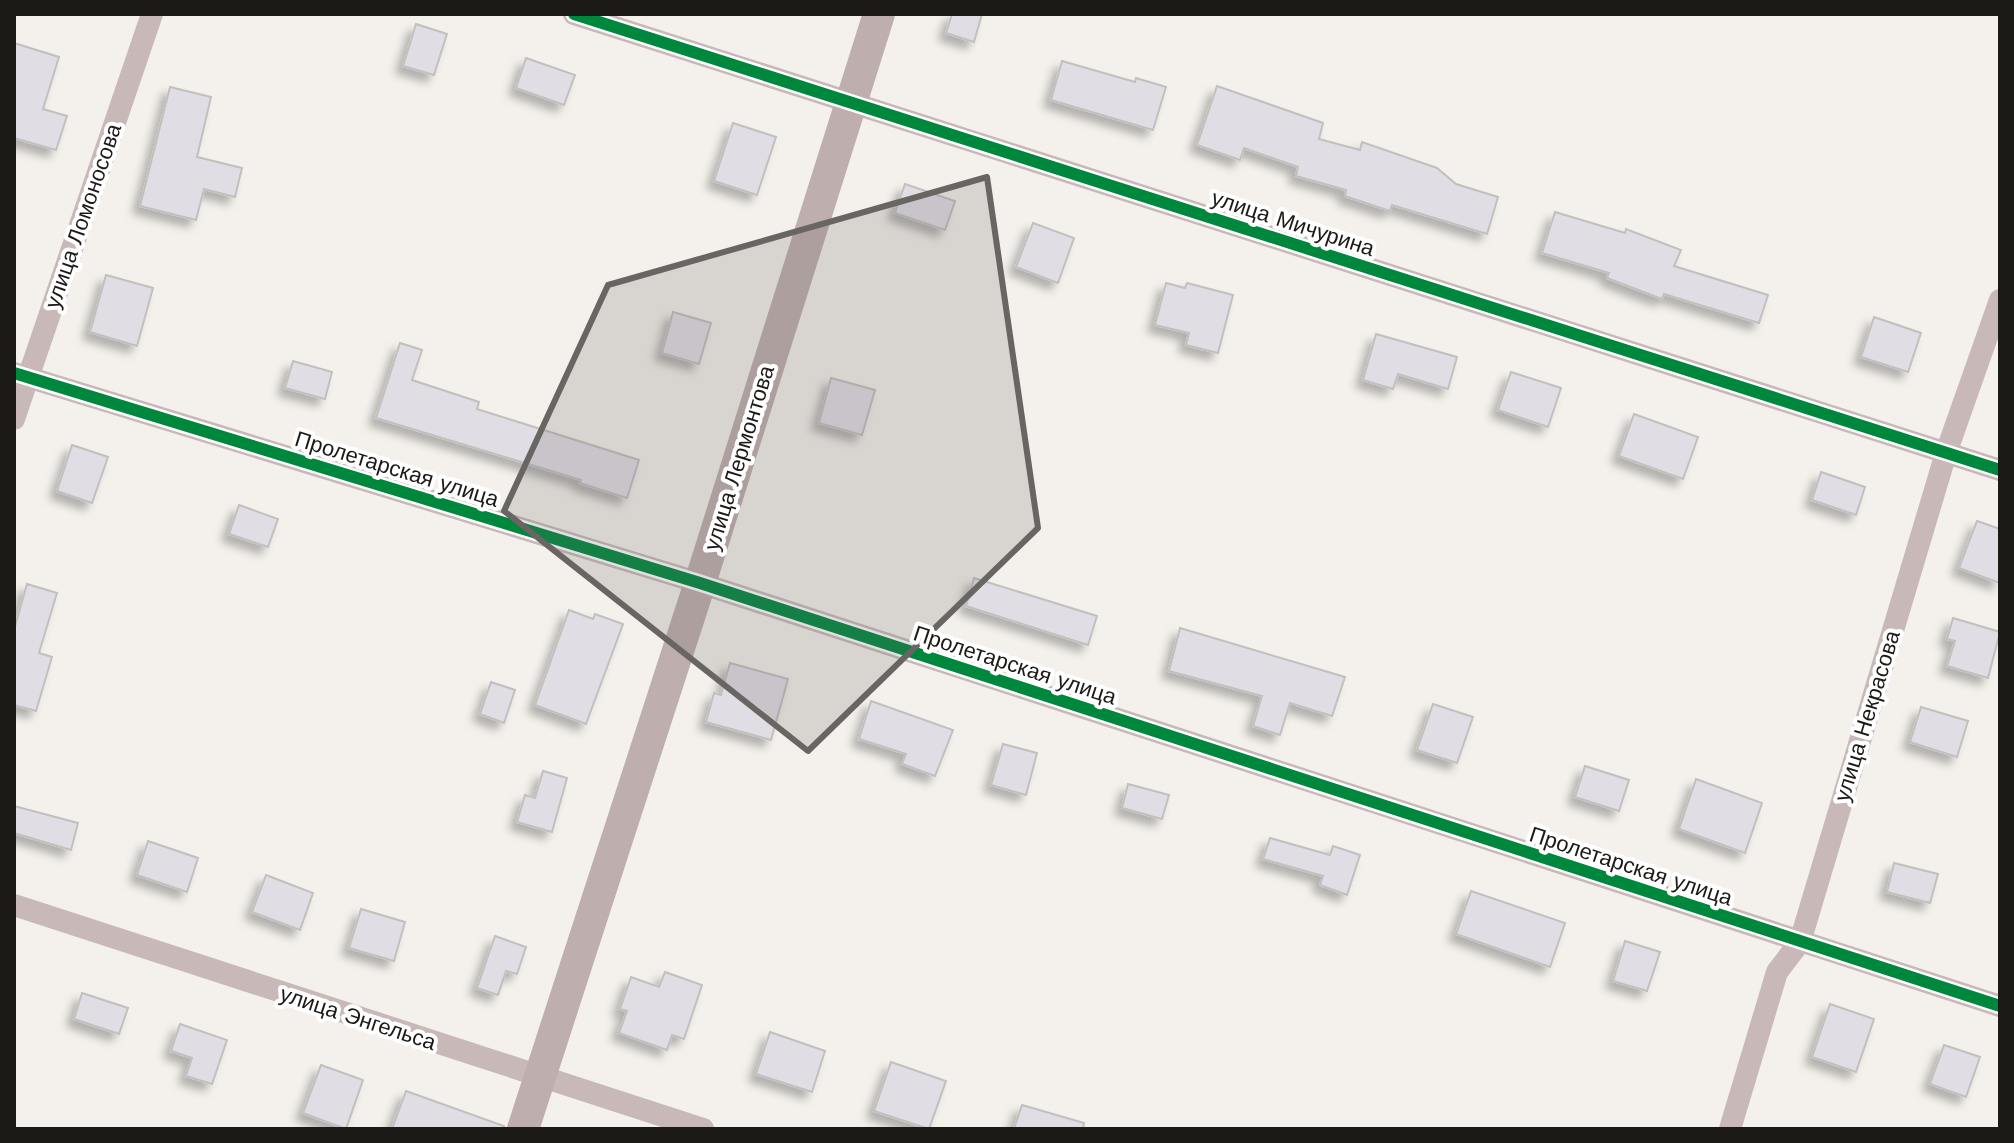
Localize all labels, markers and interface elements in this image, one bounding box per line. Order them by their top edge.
street label: улица Ломоносова [40,120,127,312]
street label: улица Мичурина [1208,185,1378,261]
street label: улица Лермонтова [699,362,779,554]
street label: Пролетарская улица [292,426,503,512]
street label: Пролетарская улица [910,620,1120,710]
street label: улица Некрасова [1829,627,1905,804]
street label: Пролетарская улица [1526,821,1736,911]
street label: улица Энгельса [277,981,440,1055]

